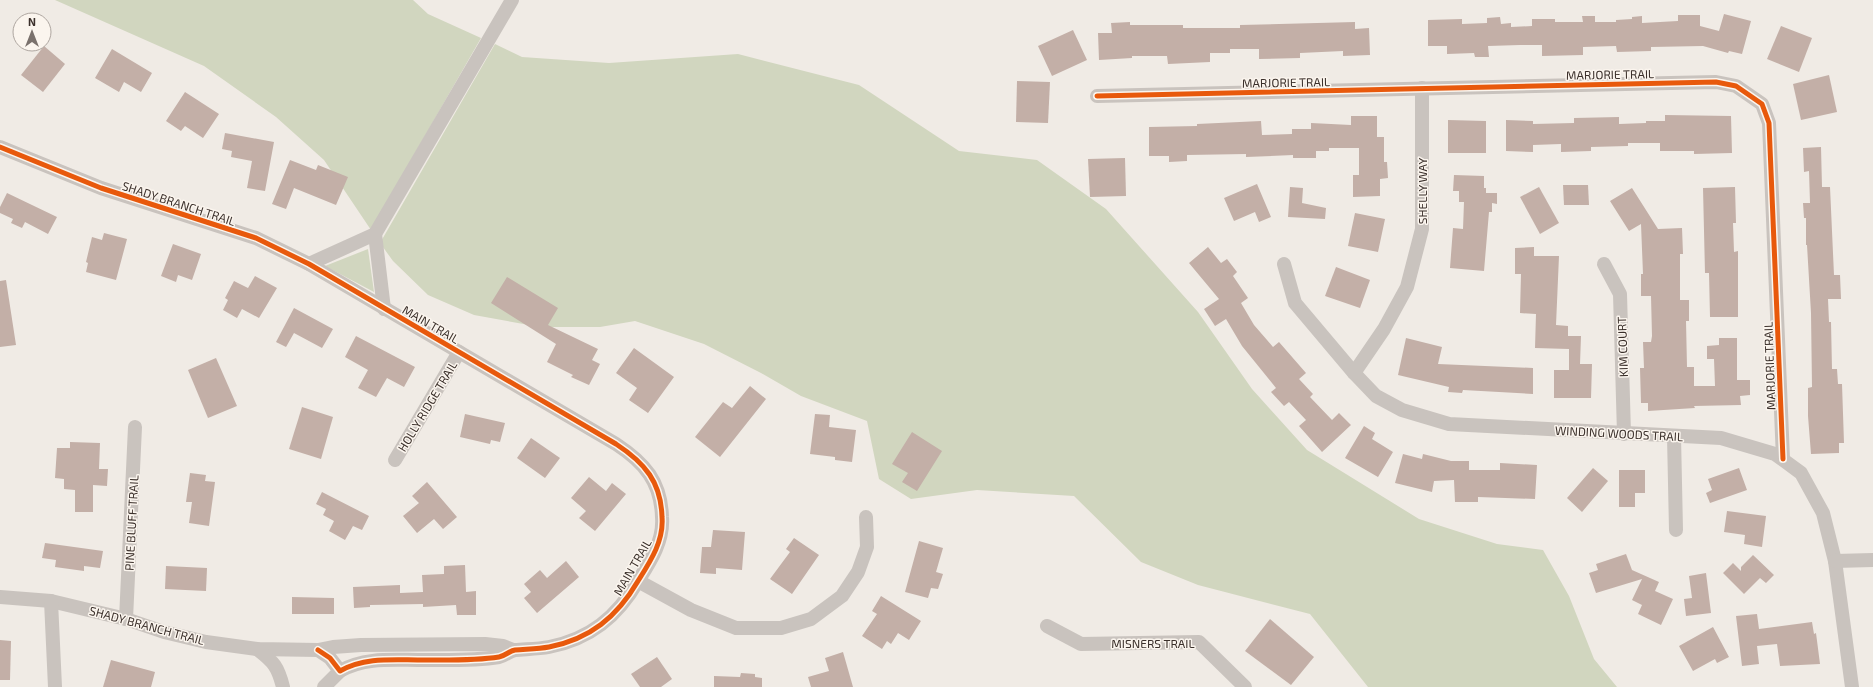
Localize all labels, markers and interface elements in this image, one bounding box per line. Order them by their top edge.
north arrow [12,12,52,52]
text: N [28,15,36,28]
street label: MARJORIE TRAIL [1566,66,1654,82]
street label: MARJORIE TRAIL [1242,74,1330,90]
street label: SHELLY WAY [1415,158,1429,224]
street label: SHADY BRANCH TRAIL [121,178,237,228]
street label: MAIN TRAIL [400,302,462,346]
street label: KIM COURT [1614,317,1630,377]
street label: MARJORIE TRAIL [1760,322,1778,410]
street label: HOLLY RIDGE TRAIL [395,358,459,454]
street label: WINDING WOODS TRAIL [1555,423,1683,443]
street label: PINE BLUFF TRAIL [122,475,140,571]
street label: MAIN TRAIL [610,536,654,598]
street label: SHADY BRANCH TRAIL [88,603,206,647]
street label: MISNERS TRAIL [1111,636,1195,650]

